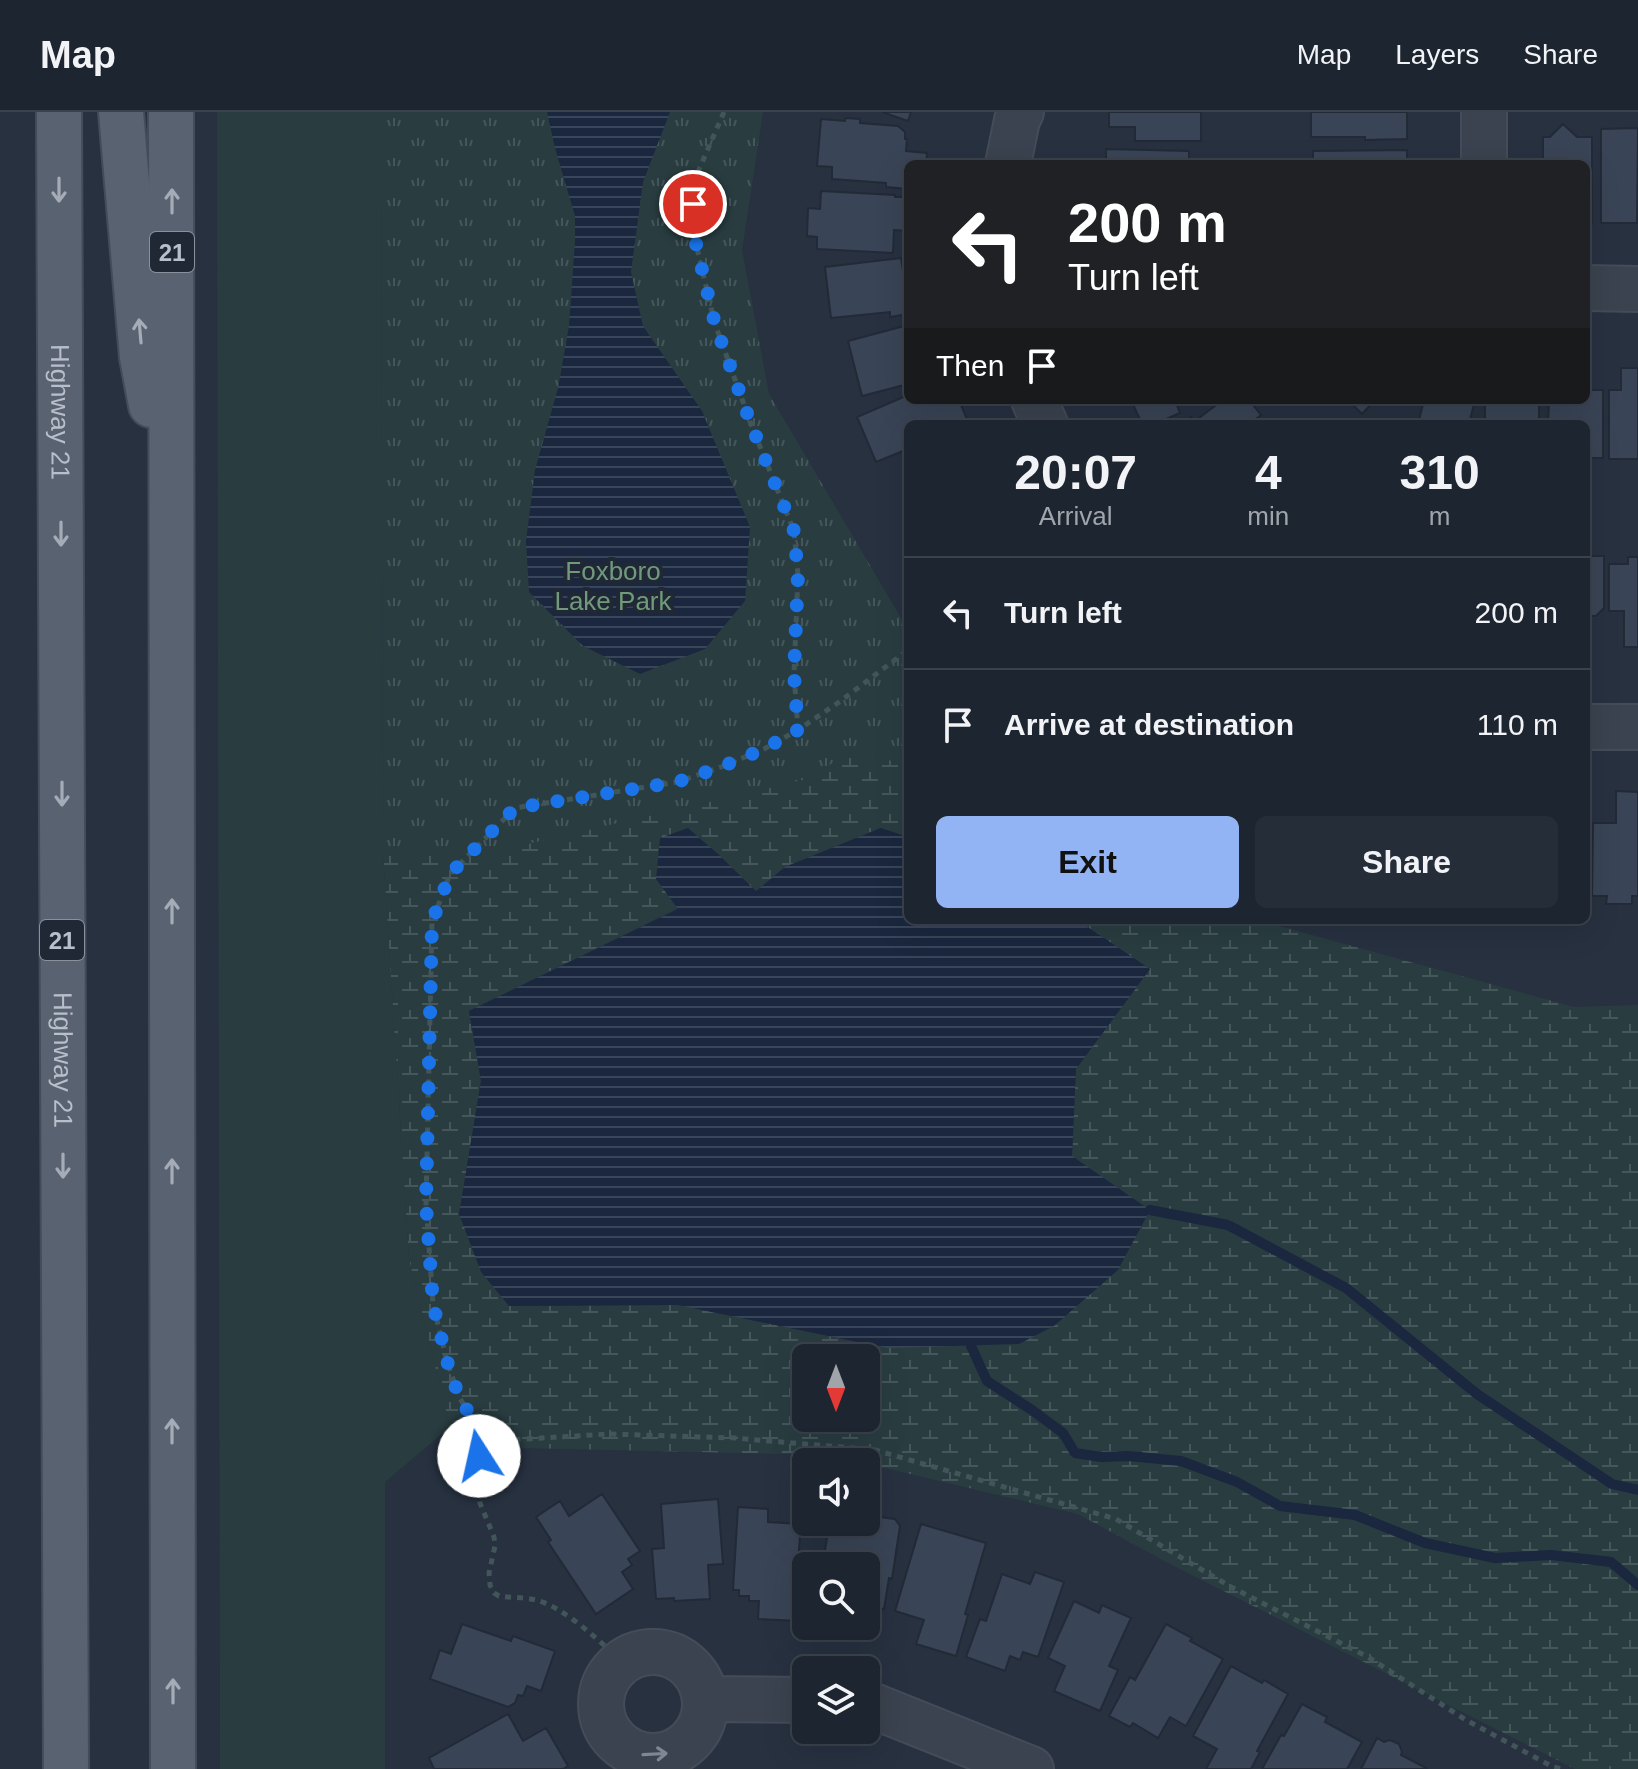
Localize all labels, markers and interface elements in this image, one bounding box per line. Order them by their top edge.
text: Map [40,34,116,76]
text: Map [1297,39,1351,70]
text: Layers [1395,39,1479,70]
text: Share [1523,39,1598,70]
pin [659,170,727,238]
one-way arrow [51,176,67,203]
icon: arrive [671,182,715,226]
one-way arrow [164,188,180,215]
text: 200 m [1068,191,1227,254]
icon: left [936,192,1040,296]
road number: 21 [150,232,194,272]
text: Turn left [1068,257,1199,298]
one-way arrow [132,318,147,345]
street label: Highway 21 [45,344,76,480]
icon: arrive [1020,344,1064,388]
text: Then [936,349,1004,382]
text: 20:07 [1014,446,1137,499]
text: 4 [1255,446,1282,499]
text: 310 [1400,446,1480,499]
text: Arrival [1039,501,1113,531]
text: min [1247,501,1289,531]
text: m [1429,501,1450,531]
one-way arrow [53,520,69,547]
park label: Foxboro Lake Park [554,556,673,616]
icon: left [936,591,980,635]
text: Turn left [1004,596,1122,629]
text: 200 m [1475,596,1558,629]
icon: arrive [936,703,980,747]
text: Arrive at destination [1004,708,1294,741]
text: 110 m [1477,708,1558,741]
one-way arrow [54,780,70,807]
button: Exit [936,816,1239,908]
button: Share [1255,816,1558,908]
one-way arrow [164,898,180,925]
road number: 21 [40,920,84,960]
street label: Highway 21 [48,992,78,1128]
one-way arrow [56,1152,71,1179]
one-way arrow [164,1158,180,1185]
north arrow [792,1344,880,1432]
map controls [792,1344,880,1744]
position arrow [437,1414,521,1498]
one-way arrow [164,1418,180,1445]
button: sound [792,1448,880,1536]
button: search [792,1552,880,1640]
button: layers [792,1656,880,1744]
one-way arrow [165,1678,181,1705]
one-way arrow [641,1746,668,1761]

